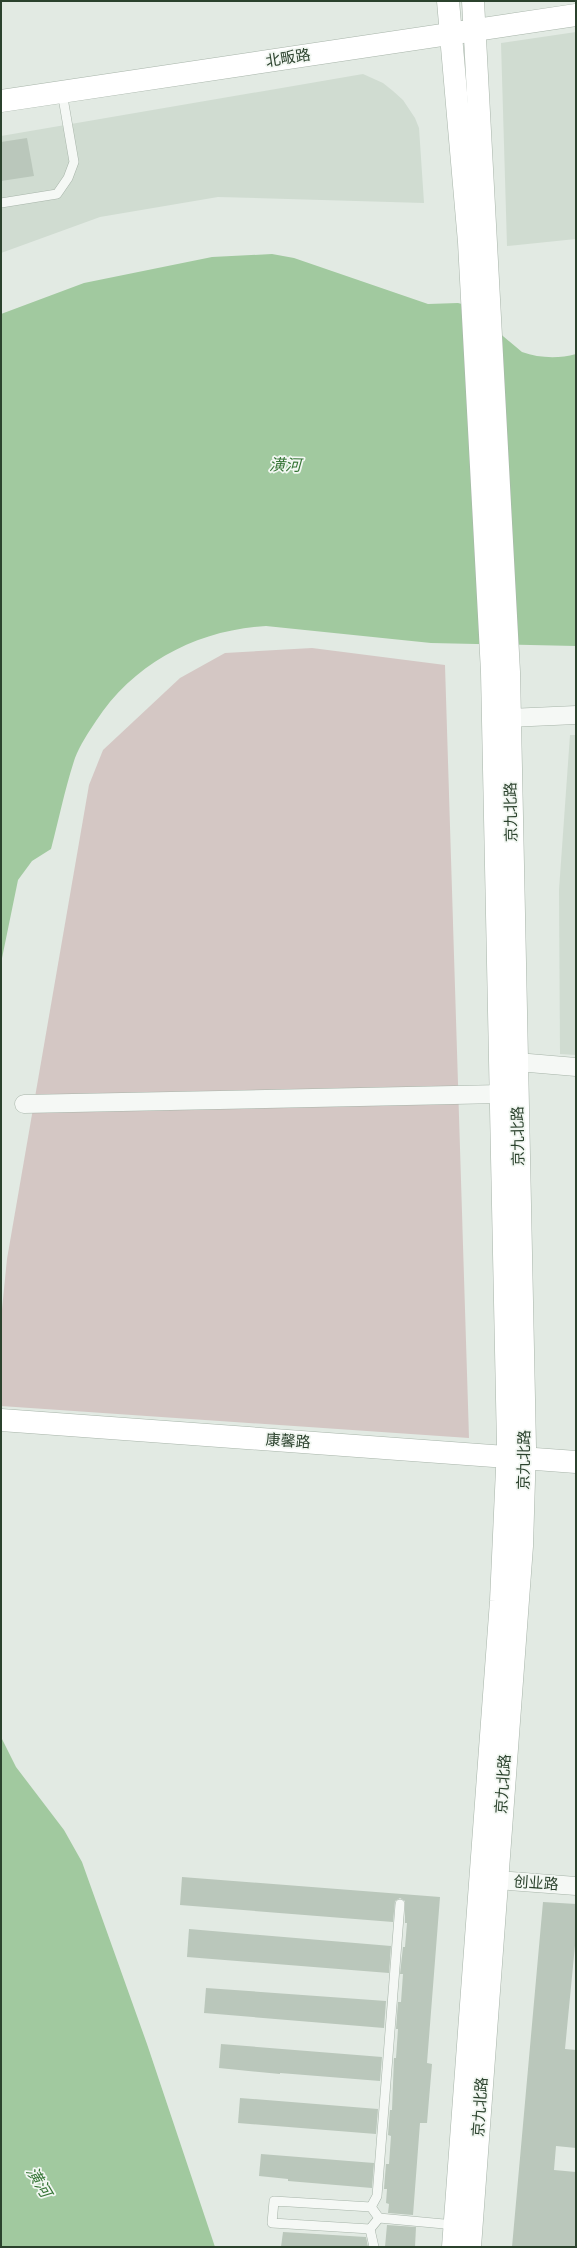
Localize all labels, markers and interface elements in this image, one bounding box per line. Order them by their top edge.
street label: 北畈路 [264,46,312,70]
water label: 潢河 [269,455,304,475]
street label: 京九北路 [501,782,521,842]
street label: 京九北路 [508,1106,528,1166]
street label: 康馨路 [265,1430,311,1452]
street label: 京九北路 [514,1430,534,1490]
street label: 京九北路 [492,1753,514,1815]
street label: 创业路 [513,1872,559,1894]
street label: 京九北路 [469,2076,491,2138]
water label: 潢河 [23,2163,57,2203]

